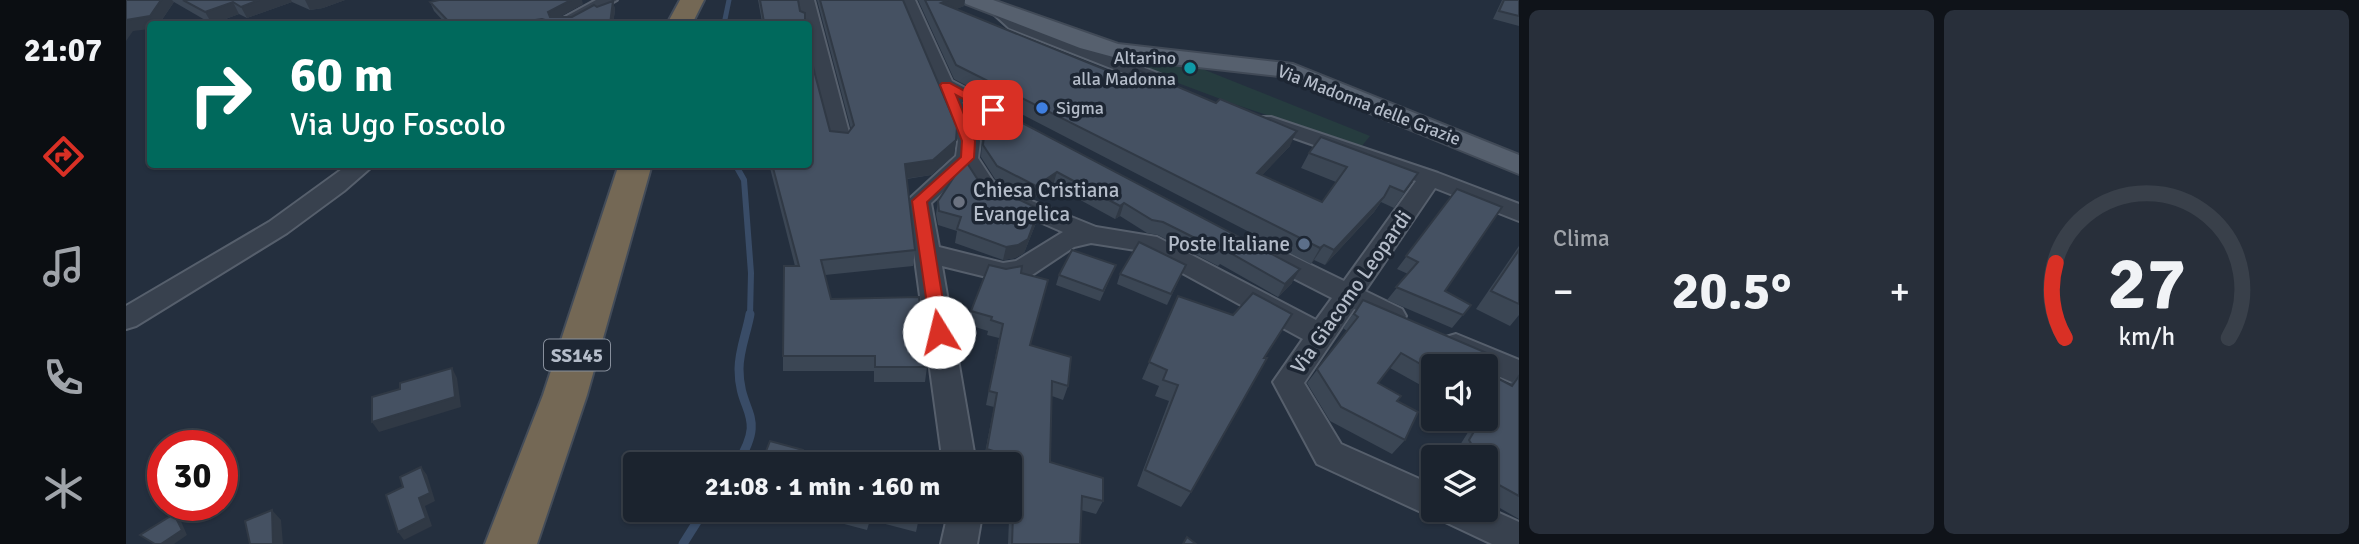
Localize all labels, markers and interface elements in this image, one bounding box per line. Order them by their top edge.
text: 21:07 [24,31,102,70]
text: 60 m [290,45,393,105]
place label: Altarino alla Madonna [1072,47,1176,90]
icon: right [175,49,266,140]
marker: Altarino alla Madonna [1182,60,1198,76]
street label: Via Madonna delle Grazie [1274,60,1464,150]
pin [963,80,1023,140]
icon: arrive [974,91,1012,129]
place label: Sigma [1056,97,1104,119]
marker: Sigma [1034,100,1050,116]
text: Via Ugo Foscolo [290,105,506,144]
icon: directions [39,132,88,181]
place label: Chiesa Cristiana Evangelica [973,177,1119,227]
marker: Chiesa Cristiana Evangelica [951,194,967,210]
street label: Via Giacomo Leopardi [1285,205,1417,379]
text: Clima [1553,224,1610,253]
place label: Poste Italiane [1168,231,1290,257]
marker: Poste Italiane [1296,236,1312,252]
text: 27 [2107,240,2186,329]
icon: music [39,242,88,291]
text: 20.5° [1672,259,1791,323]
text: − [1553,268,1574,315]
text: + [1889,268,1910,315]
position arrow [902,295,976,369]
text: km/h [2118,321,2175,352]
road number: SS145 [544,340,610,370]
icon: phone [39,353,88,402]
map controls [1421,354,1498,522]
button: sound [1421,354,1498,431]
speed limit sign: 30 [147,430,238,521]
button: layers [1421,445,1498,522]
icon: climate [39,464,88,513]
text: 21:08 · 1 min · 160 m [705,471,940,503]

